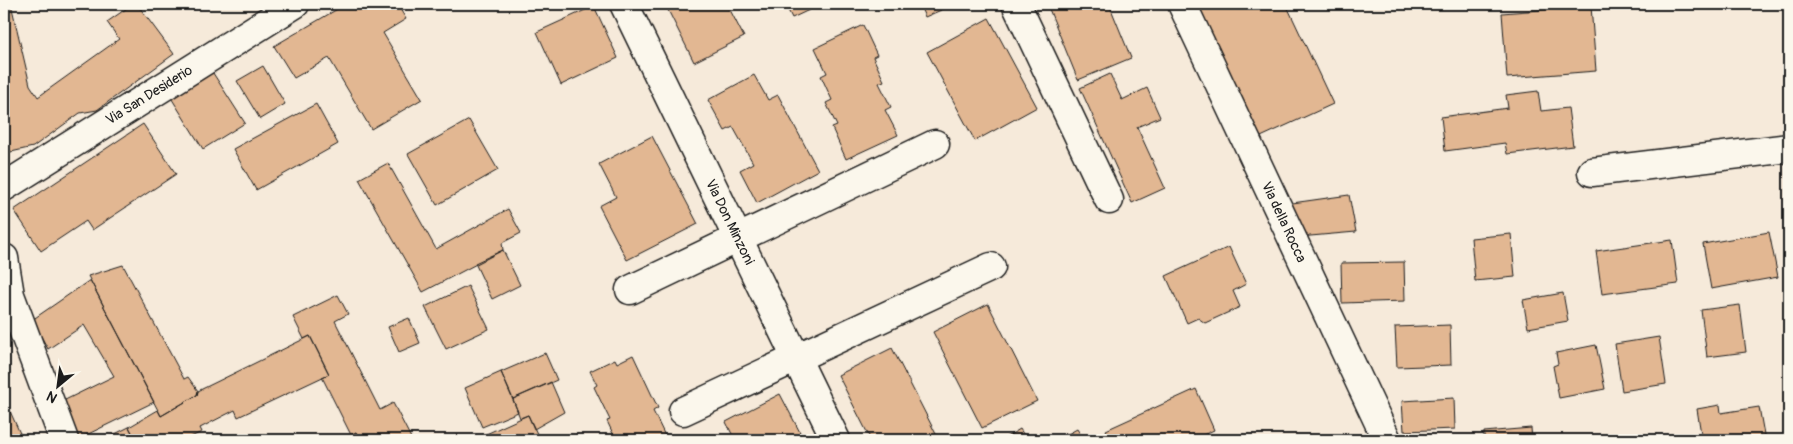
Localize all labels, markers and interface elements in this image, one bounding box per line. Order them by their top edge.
street label: Via San Desiderio [103,61,196,128]
street label: Via Don Minzoni [702,176,758,268]
street label: Via della Rocca [1258,179,1310,265]
north arrow [32,362,82,412]
text: N [44,387,60,407]

